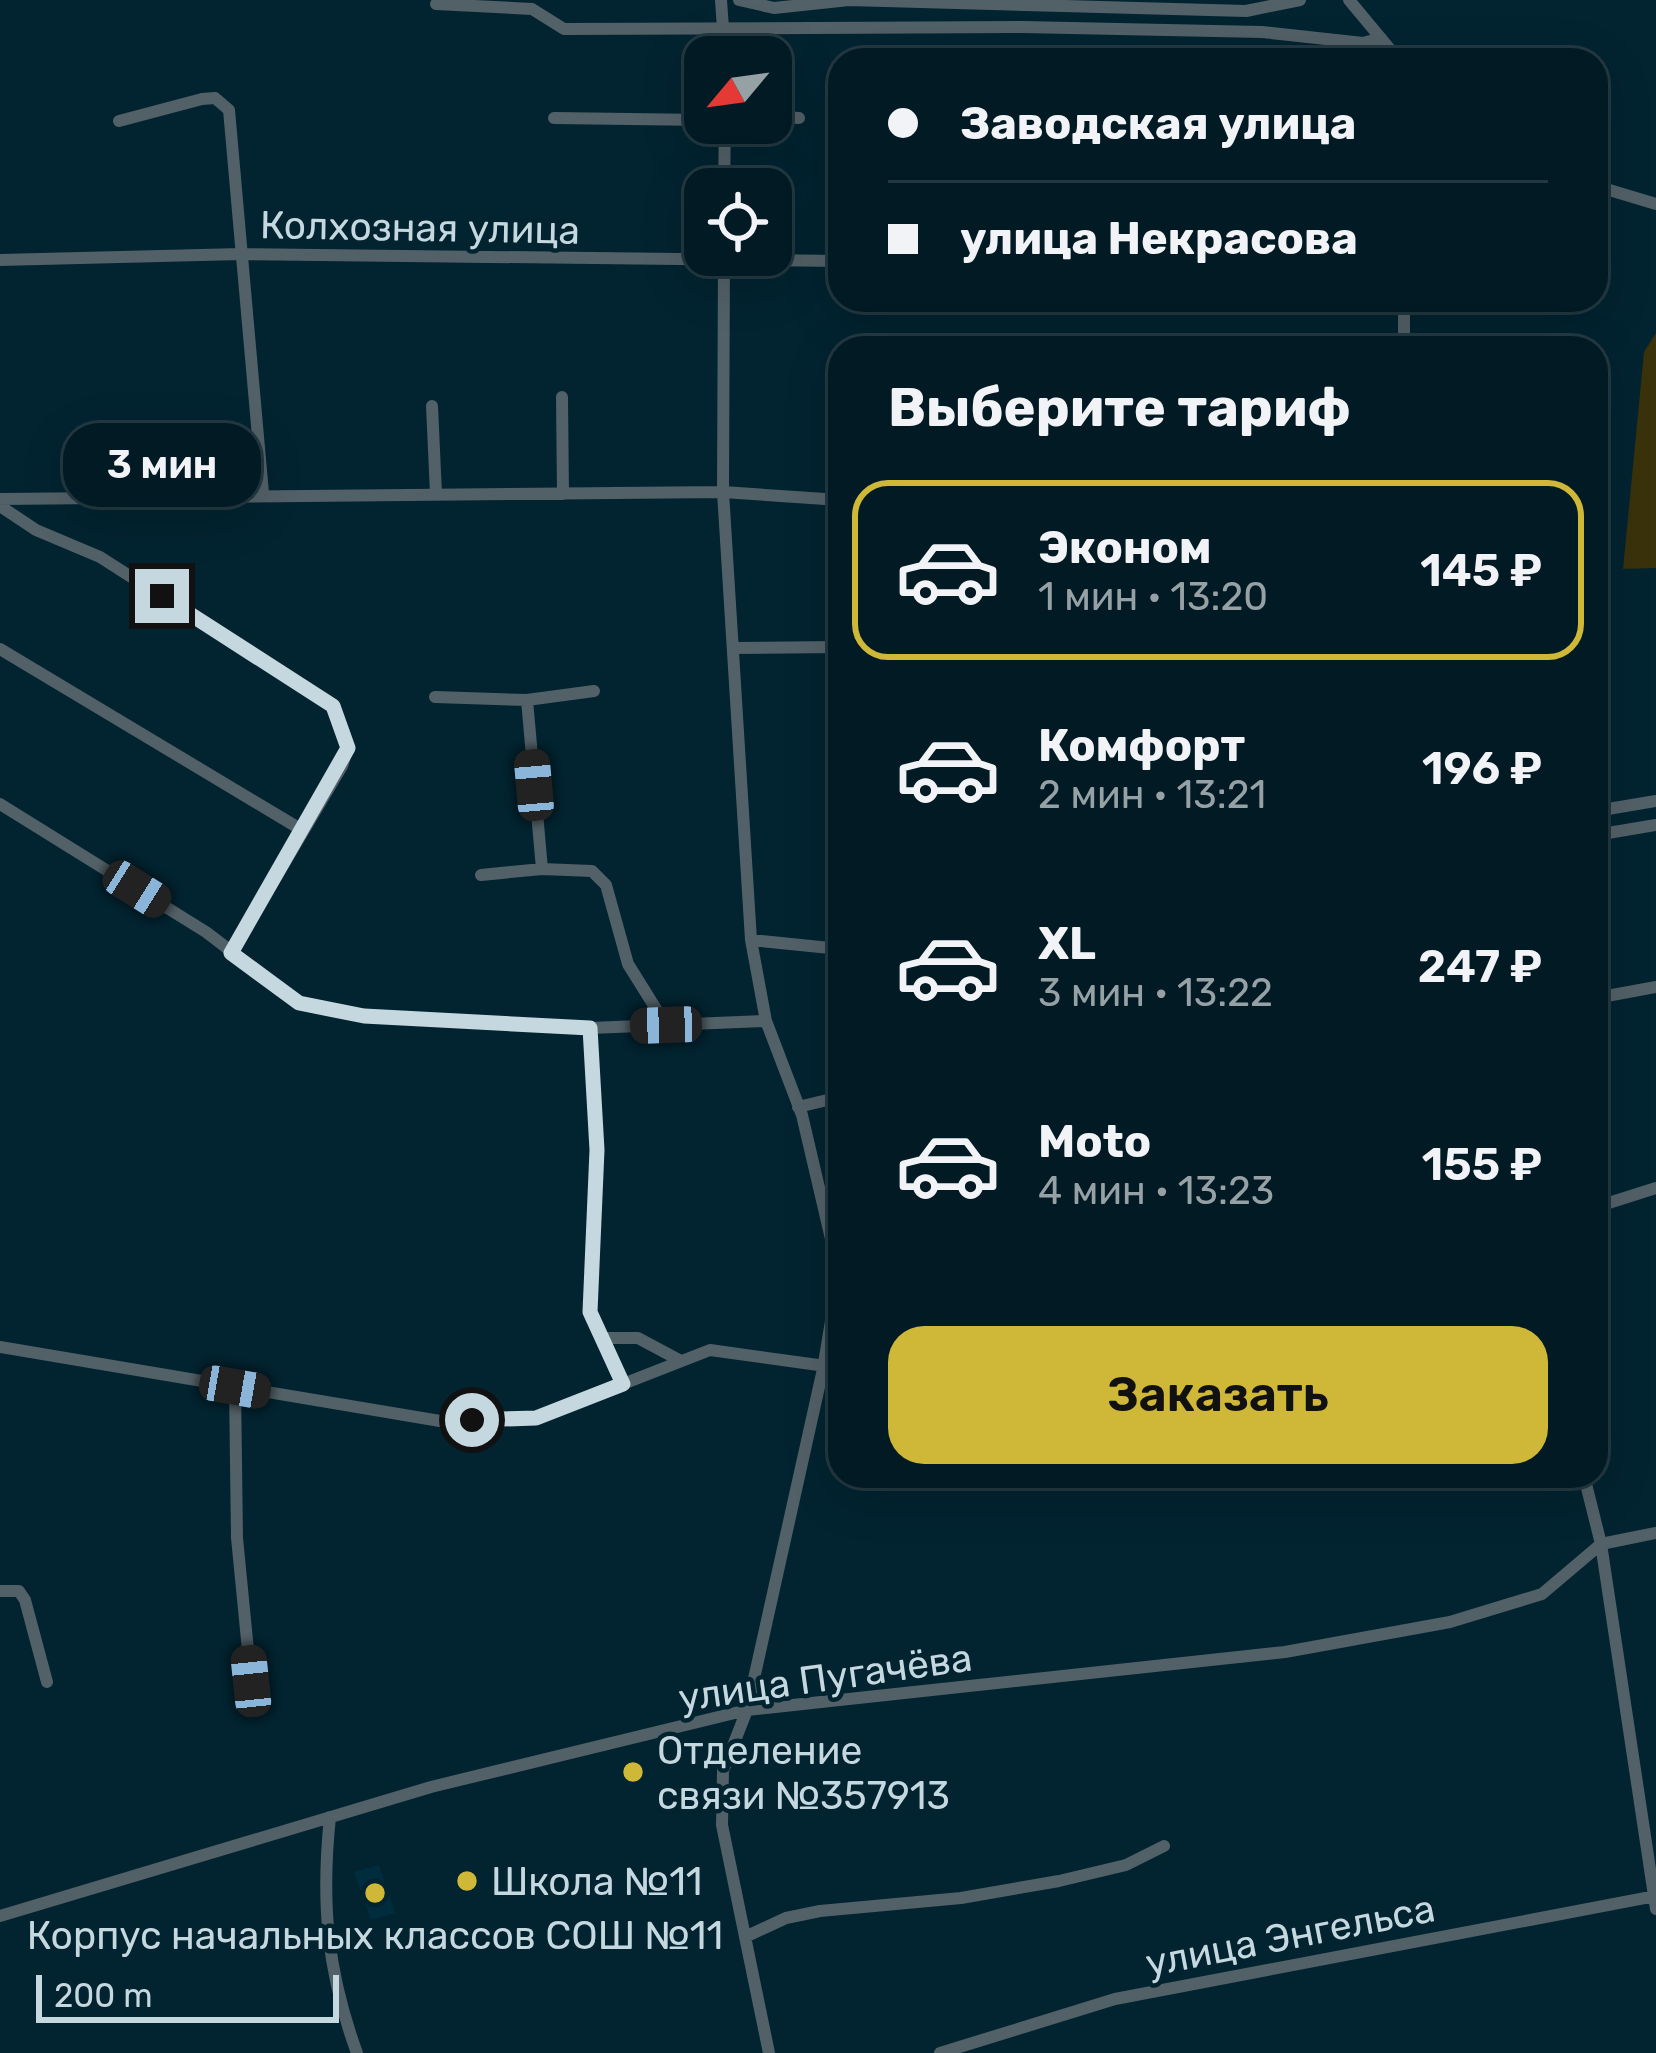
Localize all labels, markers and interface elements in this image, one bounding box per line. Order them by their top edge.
north arrow [684,36,792,144]
map controls [684,36,792,276]
text: Заводская улица [960,97,1356,150]
button: locate [684,168,792,276]
street label: Колхозная улица [260,202,580,254]
text: улица Некрасова [960,212,1358,265]
text: Выберите тариф [888,376,1351,440]
callout: 3 мин [63,422,261,506]
text: 3 мин [107,442,217,488]
icon: car [894,516,1002,624]
text: Эконом [1038,521,1212,574]
text: 145 ₽ [1420,544,1542,597]
route end [135,569,189,623]
text: 1 мин · 13:20 [1038,574,1268,620]
icon: car [894,714,1002,822]
text: Комфорт [1038,719,1245,772]
text: 196 ₽ [1422,742,1542,795]
car [513,748,555,822]
text: 2 мин · 13:21 [1038,772,1266,818]
car [97,855,177,923]
icon: car [894,912,1002,1020]
text: XL [1038,917,1096,970]
text: 247 ₽ [1418,940,1542,993]
text: 3 мин · 13:22 [1038,970,1273,1016]
car [629,1006,703,1044]
icon: car [894,1110,1002,1218]
text: Moto [1038,1115,1151,1168]
text: 155 ₽ [1422,1138,1542,1191]
text: 4 мин · 13:23 [1038,1168,1274,1214]
button: Заказать [888,1326,1548,1464]
car [196,1363,274,1411]
route start [445,1393,499,1447]
street label: улица Пугачёва [675,1635,975,1721]
car [229,1643,273,1719]
place label: Отделение связи №357913 [657,1728,950,1819]
marker: Отделение связи №357913 [620,1759,646,1785]
place label: Школа №11 [491,1859,703,1905]
marker: Школа №11 [454,1868,480,1894]
marker: Корпус начальных классов СОШ №11 [362,1880,388,1906]
street label: улица Энгельса [1142,1885,1439,1987]
place label: Корпус начальных классов СОШ №11 [27,1913,723,1959]
scale bar [36,1969,339,2022]
text: 200 m [54,1976,153,2015]

